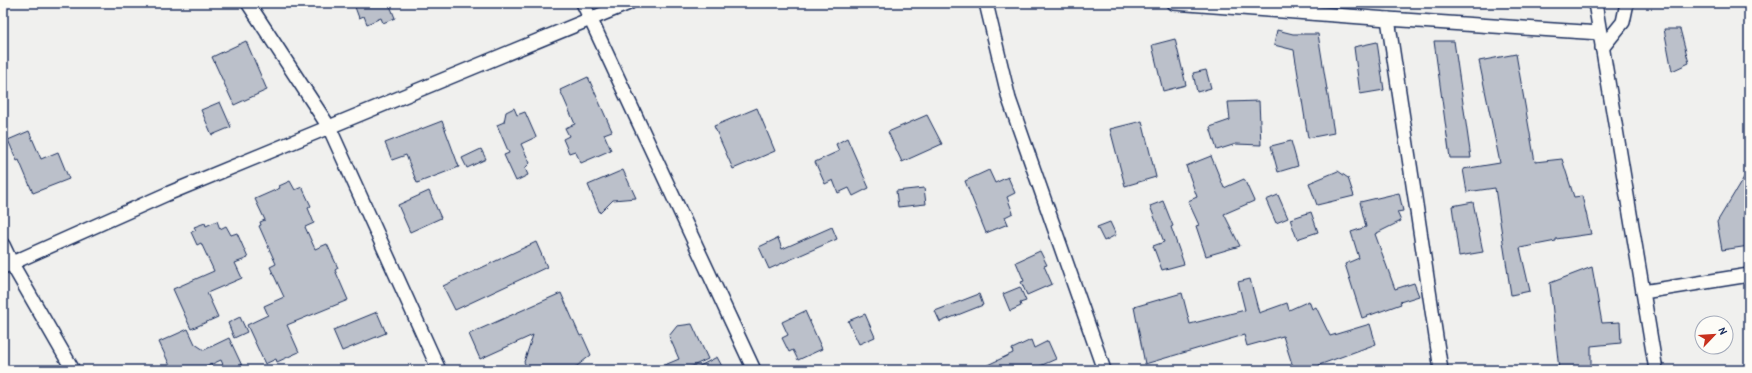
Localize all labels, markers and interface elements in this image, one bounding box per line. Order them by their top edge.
north arrow [1694,315,1734,355]
text: N [1715,325,1731,337]

